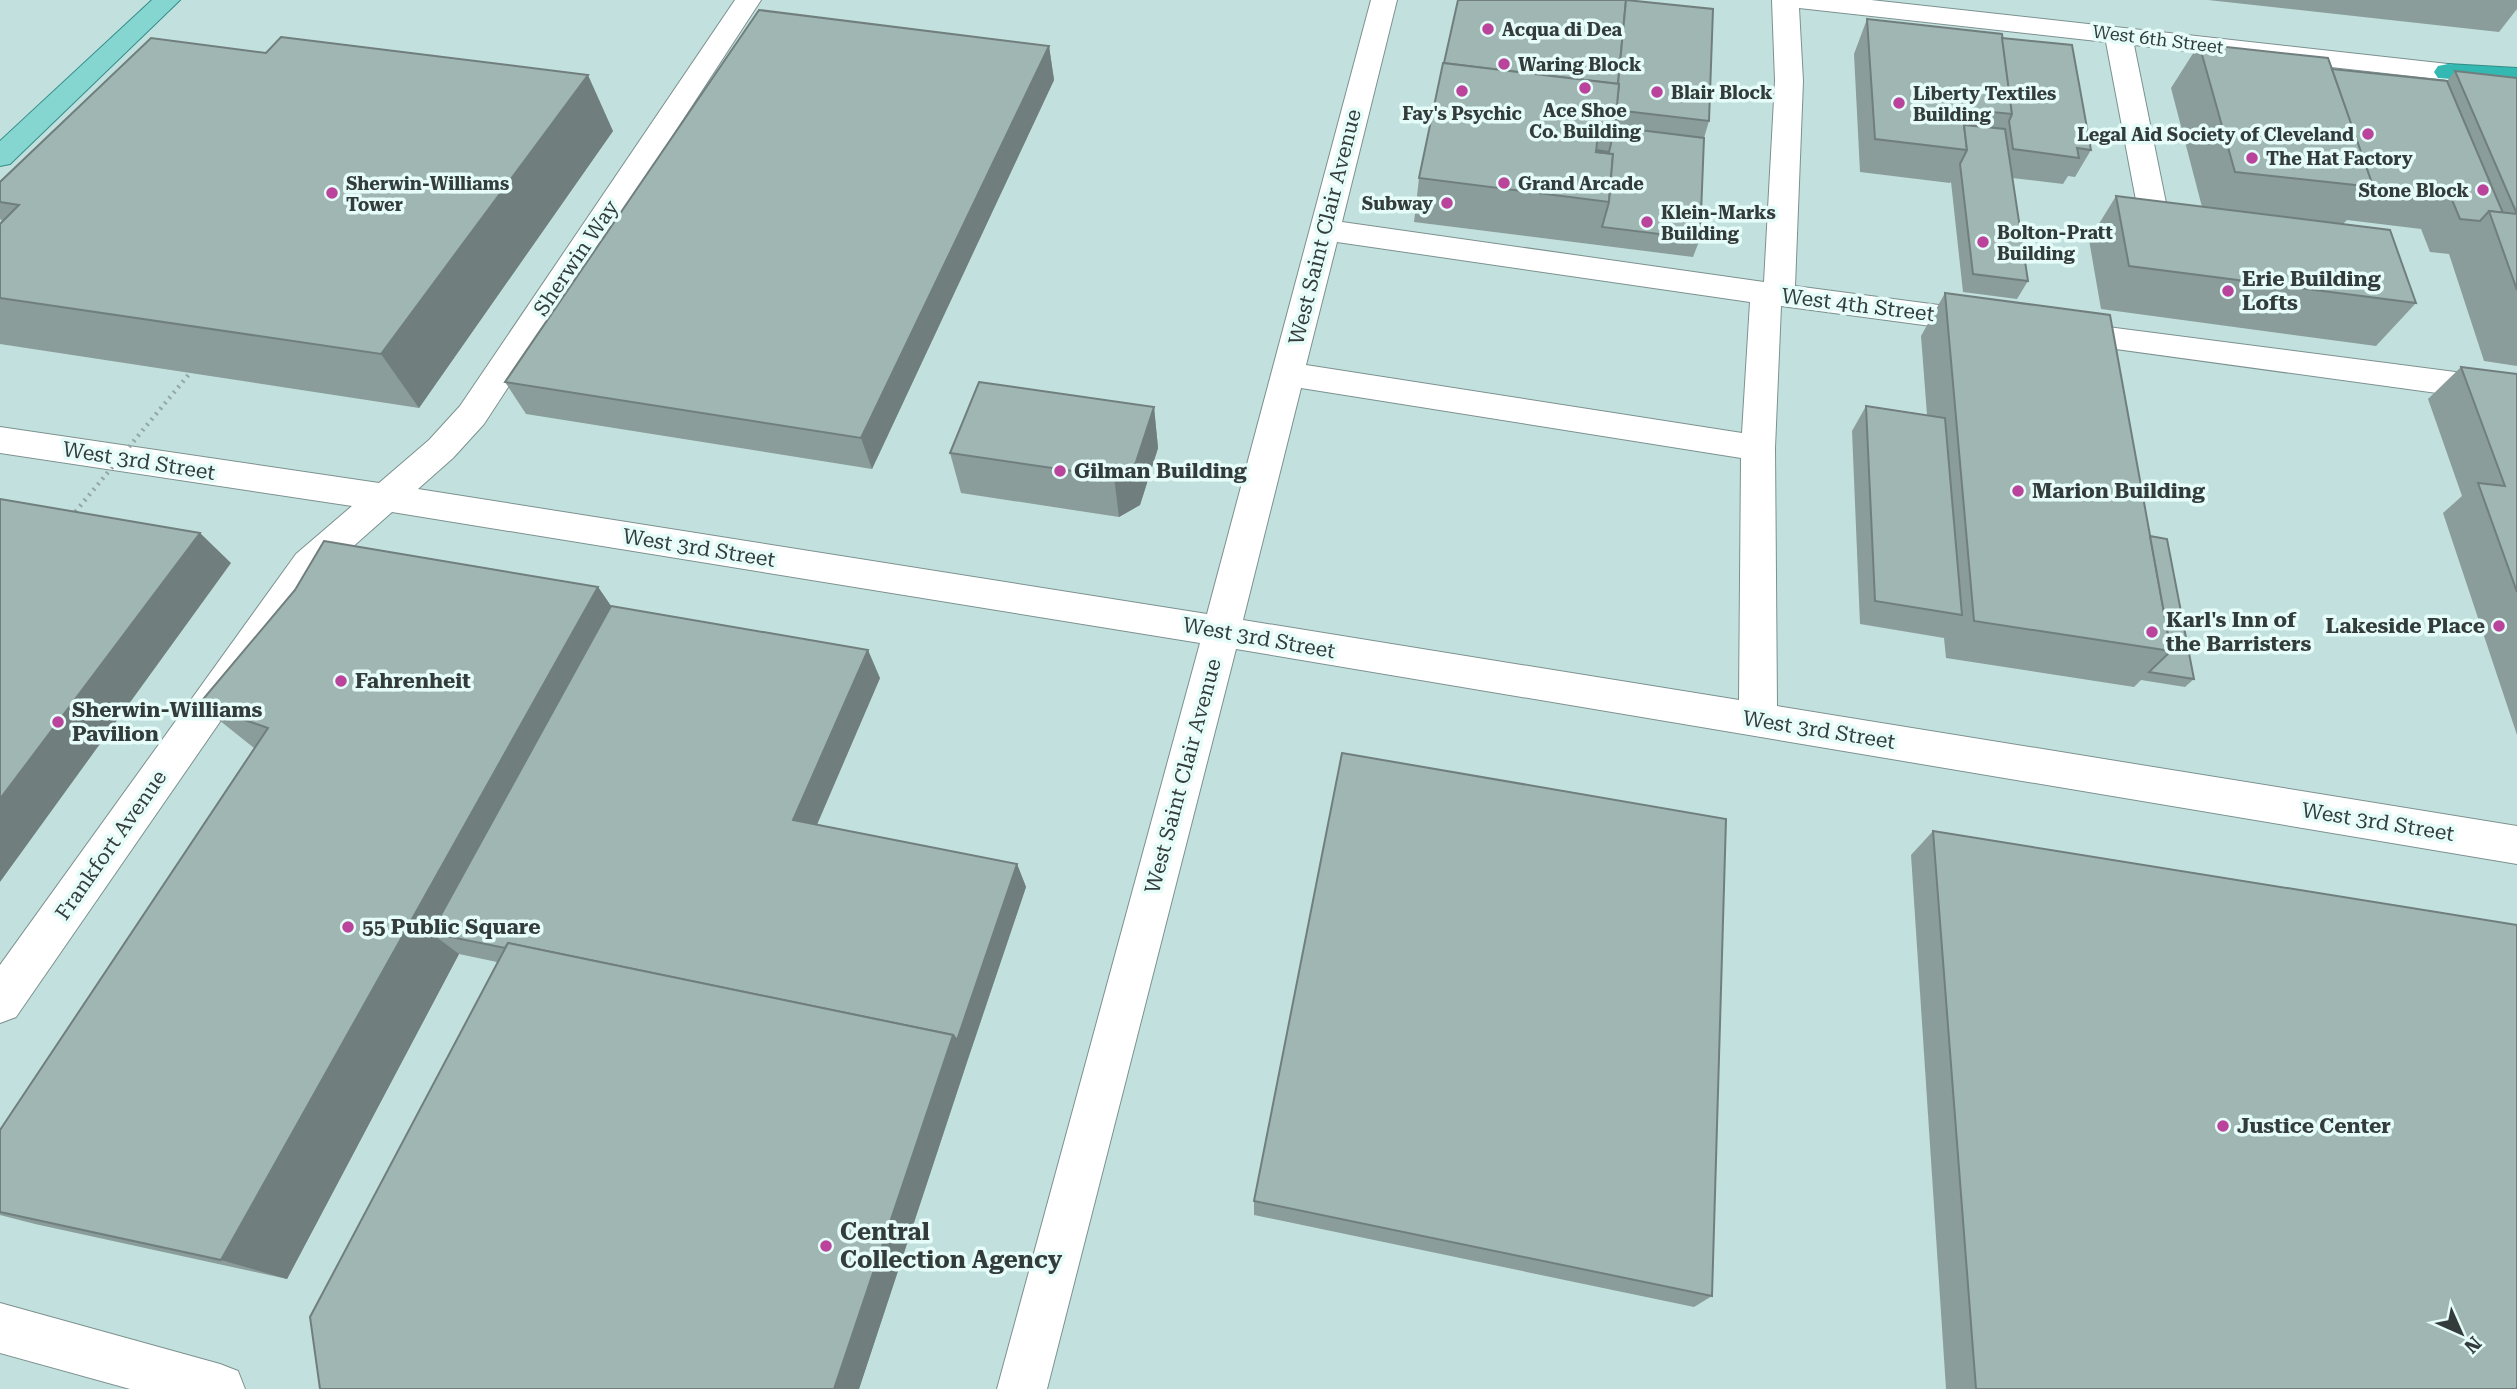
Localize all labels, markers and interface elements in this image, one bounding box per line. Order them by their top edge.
place label: Acqua di Dea [1502,19,1623,40]
marker: Acqua di Dea [1480,21,1496,37]
street label: West 6th Street [2091,21,2225,57]
place label: Waring Block [1518,54,1642,75]
marker: Waring Block [1496,56,1512,72]
marker: Ace Shoe Co. Building [1577,80,1593,96]
place label: Blair Block [1671,82,1773,103]
marker: Fay's Psychic [1454,83,1470,99]
place label: Liberty Textiles Building [1913,83,2056,125]
marker: Blair Block [1649,84,1665,100]
marker: Liberty Textiles Building [1891,95,1907,111]
place label: Ace Shoe Co. Building [1529,100,1642,142]
place label: Fay's Psychic [1402,103,1522,124]
street label: West Saint Clair Avenue [1284,107,1366,347]
place label: Legal Aid Society of Cleveland [2077,124,2354,145]
marker: Legal Aid Society of Cleveland [2360,126,2376,142]
place label: The Hat Factory [2266,148,2413,169]
marker: The Hat Factory [2244,150,2260,166]
place label: Sherwin-Williams Tower [346,173,509,215]
place label: Grand Arcade [1518,173,1644,194]
marker: Grand Arcade [1496,175,1512,191]
place label: Stone Block [2358,180,2470,201]
marker: Stone Block [2475,182,2491,198]
marker: Sherwin-Williams Tower [324,185,340,201]
place label: Subway [1362,193,1433,214]
street label: Sherwin Way [529,195,624,320]
marker: Subway [1439,195,1455,211]
place label: Klein-Marks Building [1661,202,1776,244]
marker: Klein-Marks Building [1639,214,1655,230]
place label: Bolton-Pratt Building [1997,222,2113,264]
marker: Bolton-Pratt Building [1975,234,1991,250]
place label: Erie Building Lofts [2242,267,2381,315]
marker: Erie Building Lofts [2220,283,2236,299]
street label: West 4th Street [1780,284,1936,326]
street label: West 3rd Street [61,437,217,485]
place label: Gilman Building [1074,459,1247,483]
marker: Gilman Building [1052,463,1068,479]
place label: Marion Building [2032,479,2205,503]
marker: Marion Building [2010,483,2026,499]
street label: West 3rd Street [621,524,777,572]
place label: Karl's Inn of the Barristers [2166,608,2312,656]
street label: West 3rd Street [1181,613,1337,663]
place label: Lakeside Place [2326,614,2485,638]
marker: Lakeside Place [2491,618,2507,634]
marker: Karl's Inn of the Barristers [2144,624,2160,640]
street label: West Saint Clair Avenue [1140,656,1226,896]
place label: Fahrenheit [355,669,471,693]
marker: Fahrenheit [333,673,349,689]
place label: Sherwin-Williams Pavilion [72,698,263,746]
street label: West 3rd Street [1741,706,1897,754]
marker: Sherwin-Williams Pavilion [50,714,66,730]
street label: Frankfort Avenue [50,766,172,924]
street label: West 3rd Street [2300,798,2456,846]
place label: 55 Public Square [362,915,540,939]
marker: 55 Public Square [340,919,356,935]
place label: Justice Center [2237,1114,2391,1138]
marker: Justice Center [2215,1118,2231,1134]
place label: Central Collection Agency [840,1218,1063,1274]
marker: Central Collection Agency [818,1238,834,1254]
north arrow [2426,1298,2496,1368]
text: N [2459,1331,2486,1358]

